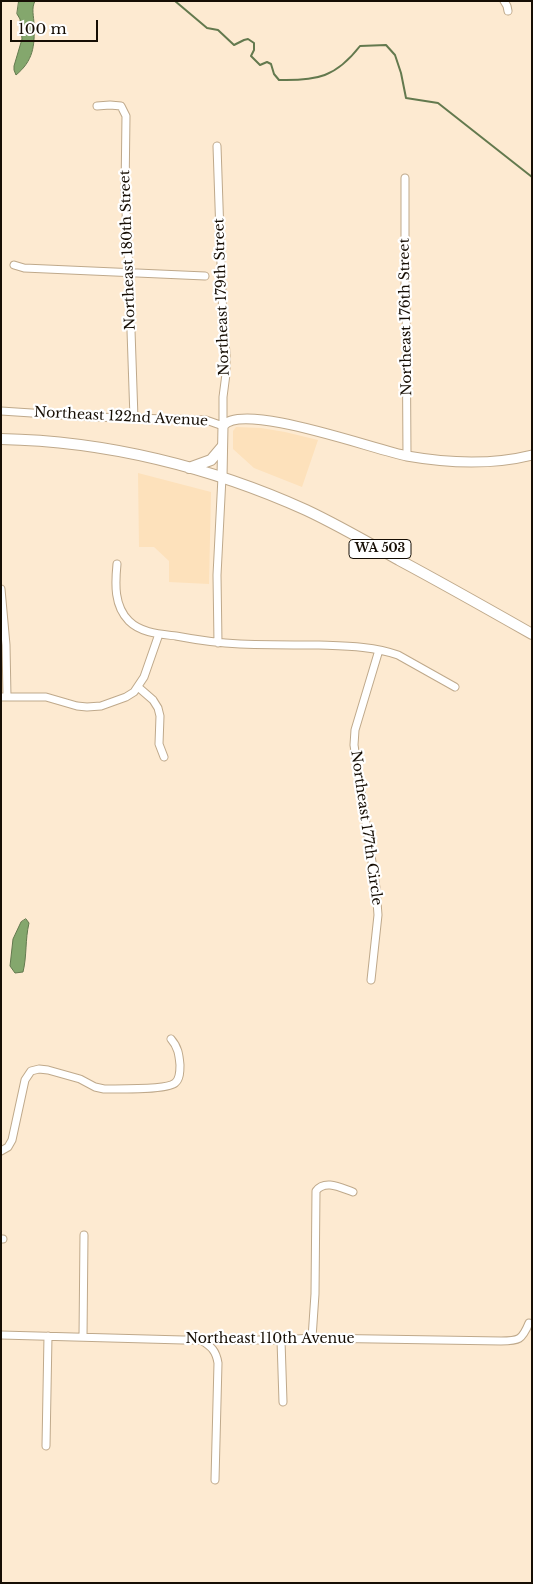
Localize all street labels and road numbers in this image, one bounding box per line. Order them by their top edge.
street label: Northeast 180th Street [117,170,139,330]
street label: Northeast 179th Street [211,218,233,376]
street label: Northeast 176th Street [396,238,416,396]
street label: Northeast 122nd Avenue [34,404,208,430]
road number: WA 503 [349,540,411,558]
street label: Northeast 177th Circle [347,749,385,907]
street label: Northeast 110th Avenue [185,1331,355,1347]

